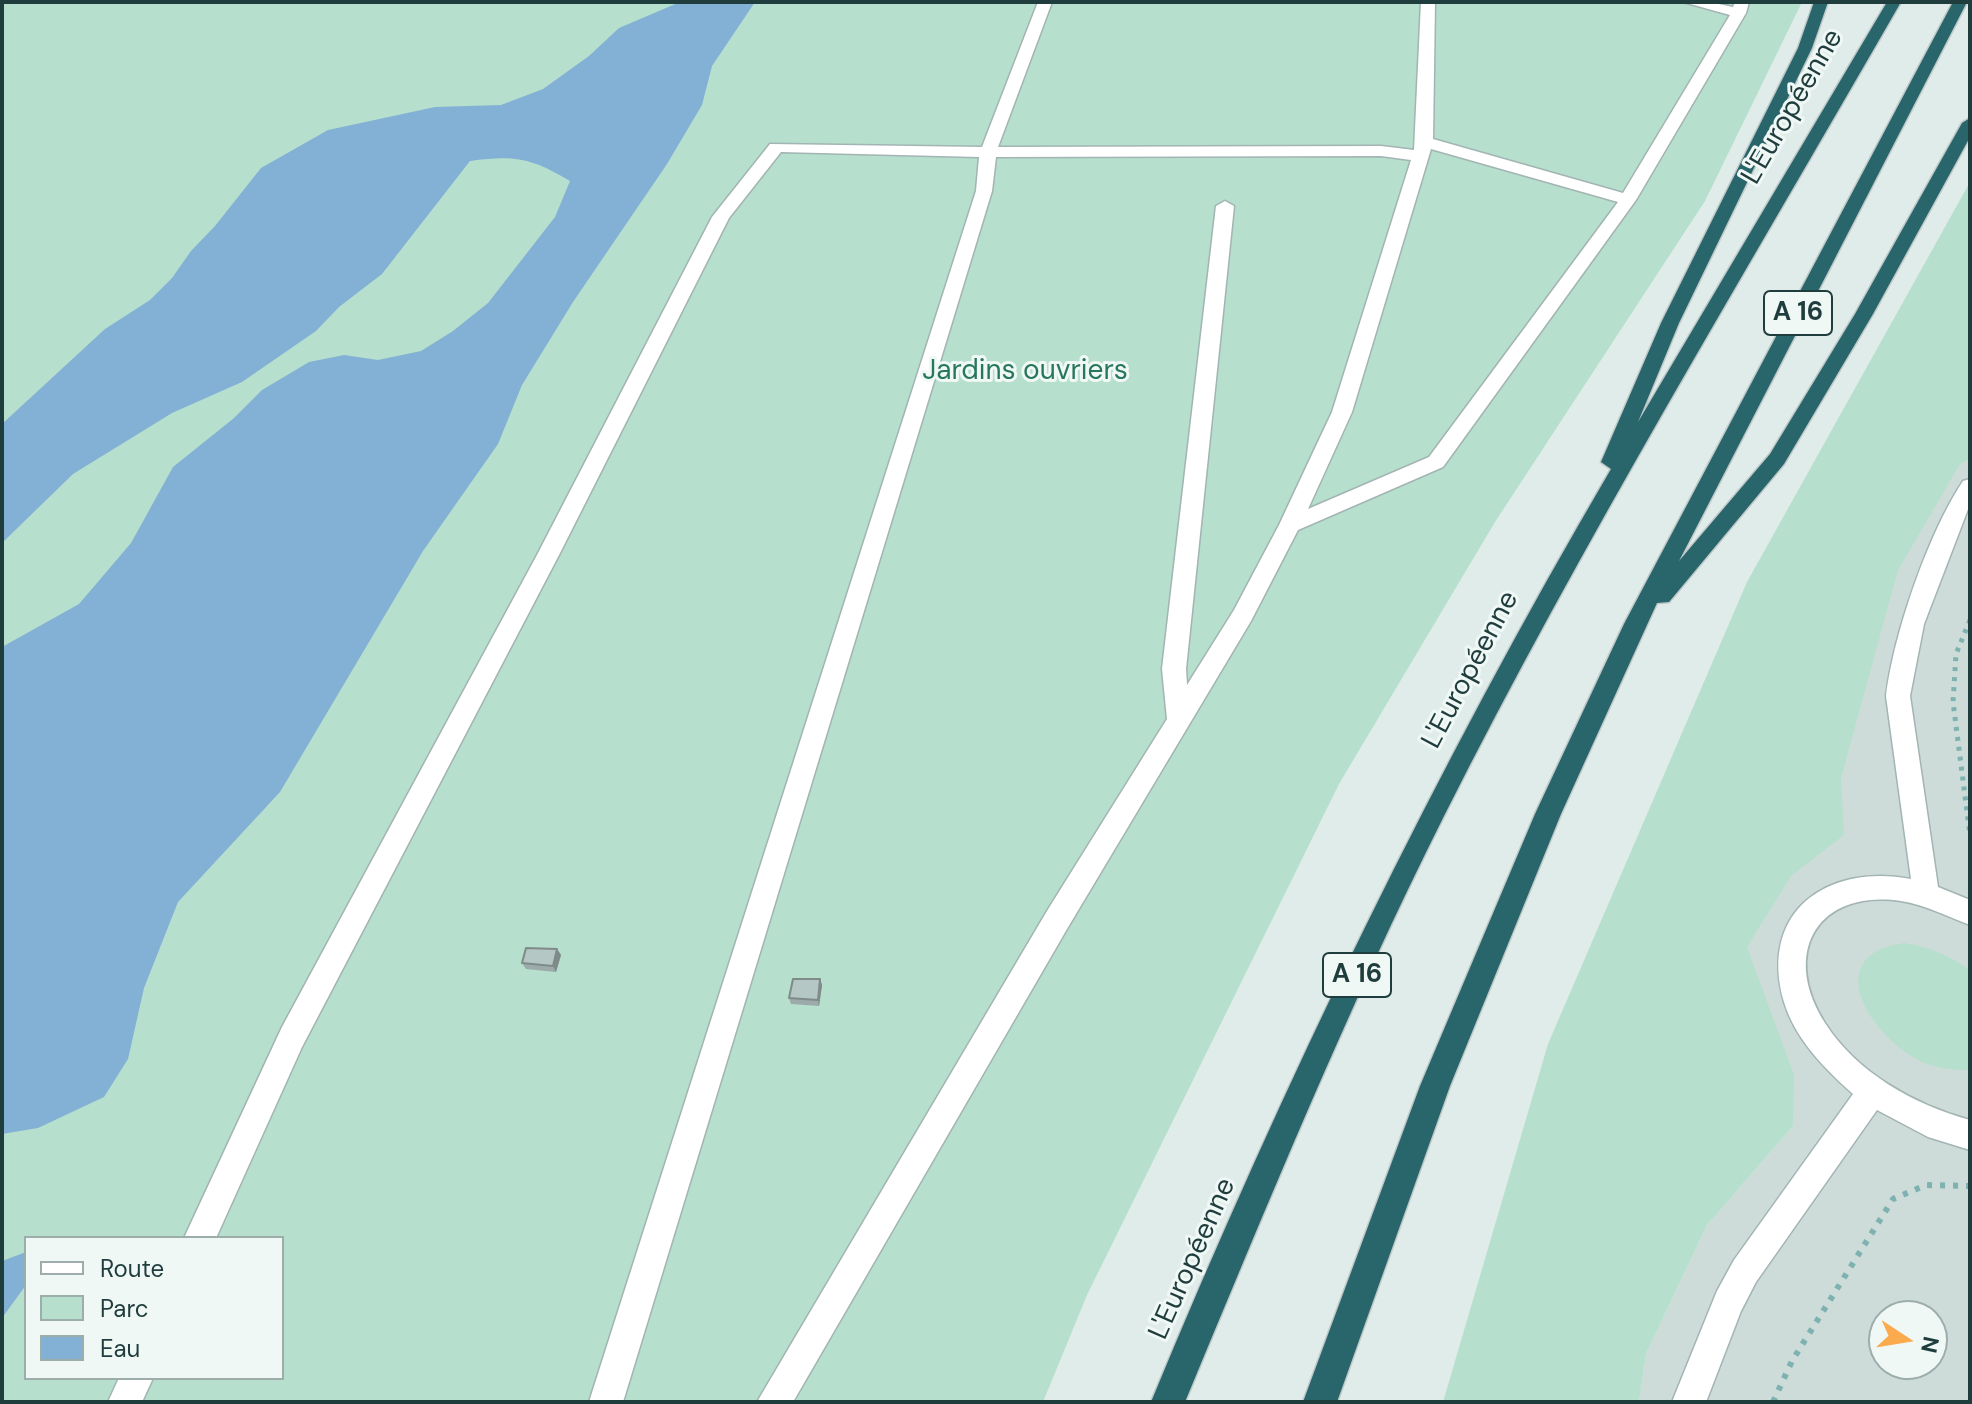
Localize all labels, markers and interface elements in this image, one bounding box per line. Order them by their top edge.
street label: L'Européenne [1735,24,1851,190]
road number: A 16 [1764,291,1832,335]
park label: Jardins ouvriers [922,355,1128,389]
street label: L'Européenne [1416,586,1526,754]
road number: A 16 [1323,953,1391,997]
street label: L'Européenne [1142,1173,1244,1345]
legend [24,1236,284,1380]
text: Route [100,1253,164,1284]
text: Parc [100,1293,149,1324]
north arrow [1868,1300,1948,1380]
text: Eau [100,1333,140,1364]
text: N [1914,1334,1946,1356]

